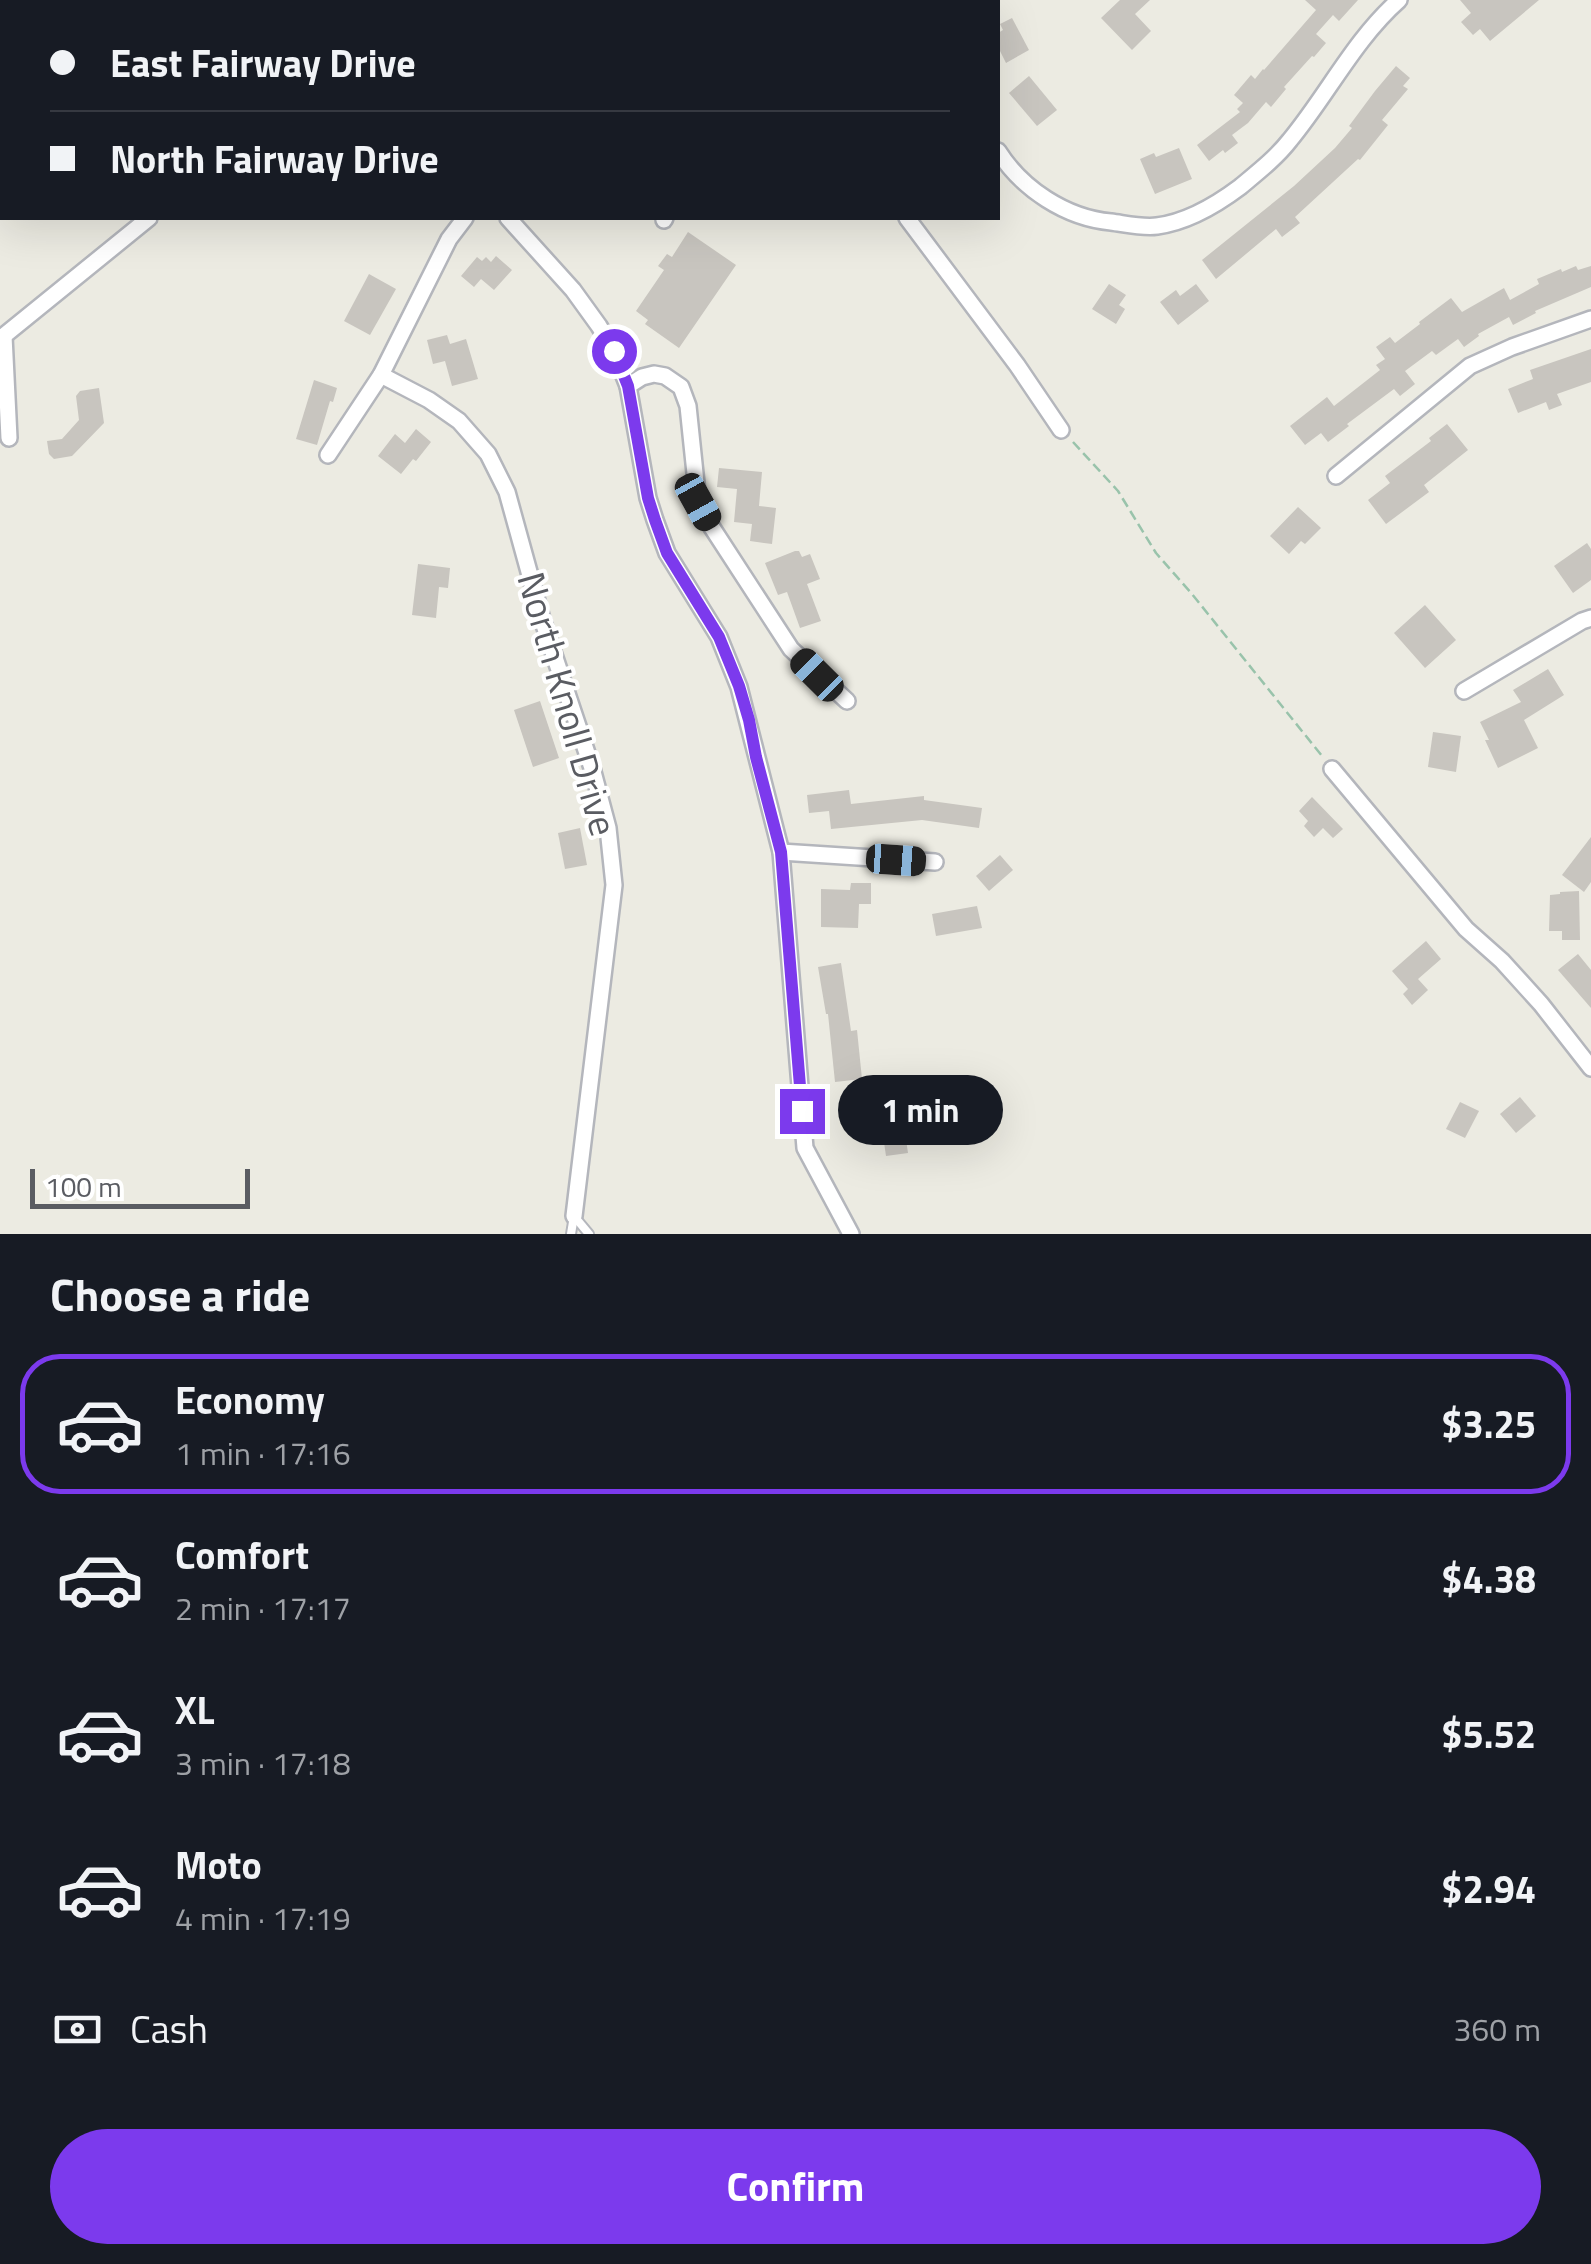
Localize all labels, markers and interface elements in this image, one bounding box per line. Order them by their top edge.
text: East Fairway Drive [110,34,416,92]
text: North Fairway Drive [110,130,439,188]
route start [592,329,637,374]
car [670,468,726,536]
street label: North Knoll Drive [503,565,633,842]
car [785,643,849,707]
car [865,843,927,877]
callout: 1 min [837,1076,1002,1146]
text: 1 min [882,1086,959,1134]
route end [780,1089,825,1134]
scale bar [30,1164,250,1208]
text: 100 m [45,1165,122,1208]
text: Choose a ride [50,1260,310,1328]
text: Economy [175,1371,325,1429]
icon: car [55,1379,145,1469]
text: $3.25 [1441,1395,1536,1453]
text: 1 min · 17:16 [175,1429,351,1477]
text: Comfort [175,1526,309,1584]
icon: car [55,1534,145,1624]
text: $4.38 [1441,1550,1536,1608]
text: 2 min · 17:17 [175,1584,351,1632]
text: XL [175,1681,215,1739]
icon: car [55,1689,145,1779]
text: $5.52 [1441,1705,1536,1763]
text: 3 min · 17:18 [175,1739,351,1787]
text: Moto [175,1836,262,1894]
icon: car [55,1844,145,1934]
text: $2.94 [1441,1860,1536,1918]
text: 4 min · 17:19 [175,1894,351,1942]
text: Cash [130,2000,208,2058]
icon: cash [50,2002,105,2057]
text: 360 m [1453,2005,1541,2053]
button: Confirm [50,2129,1541,2244]

